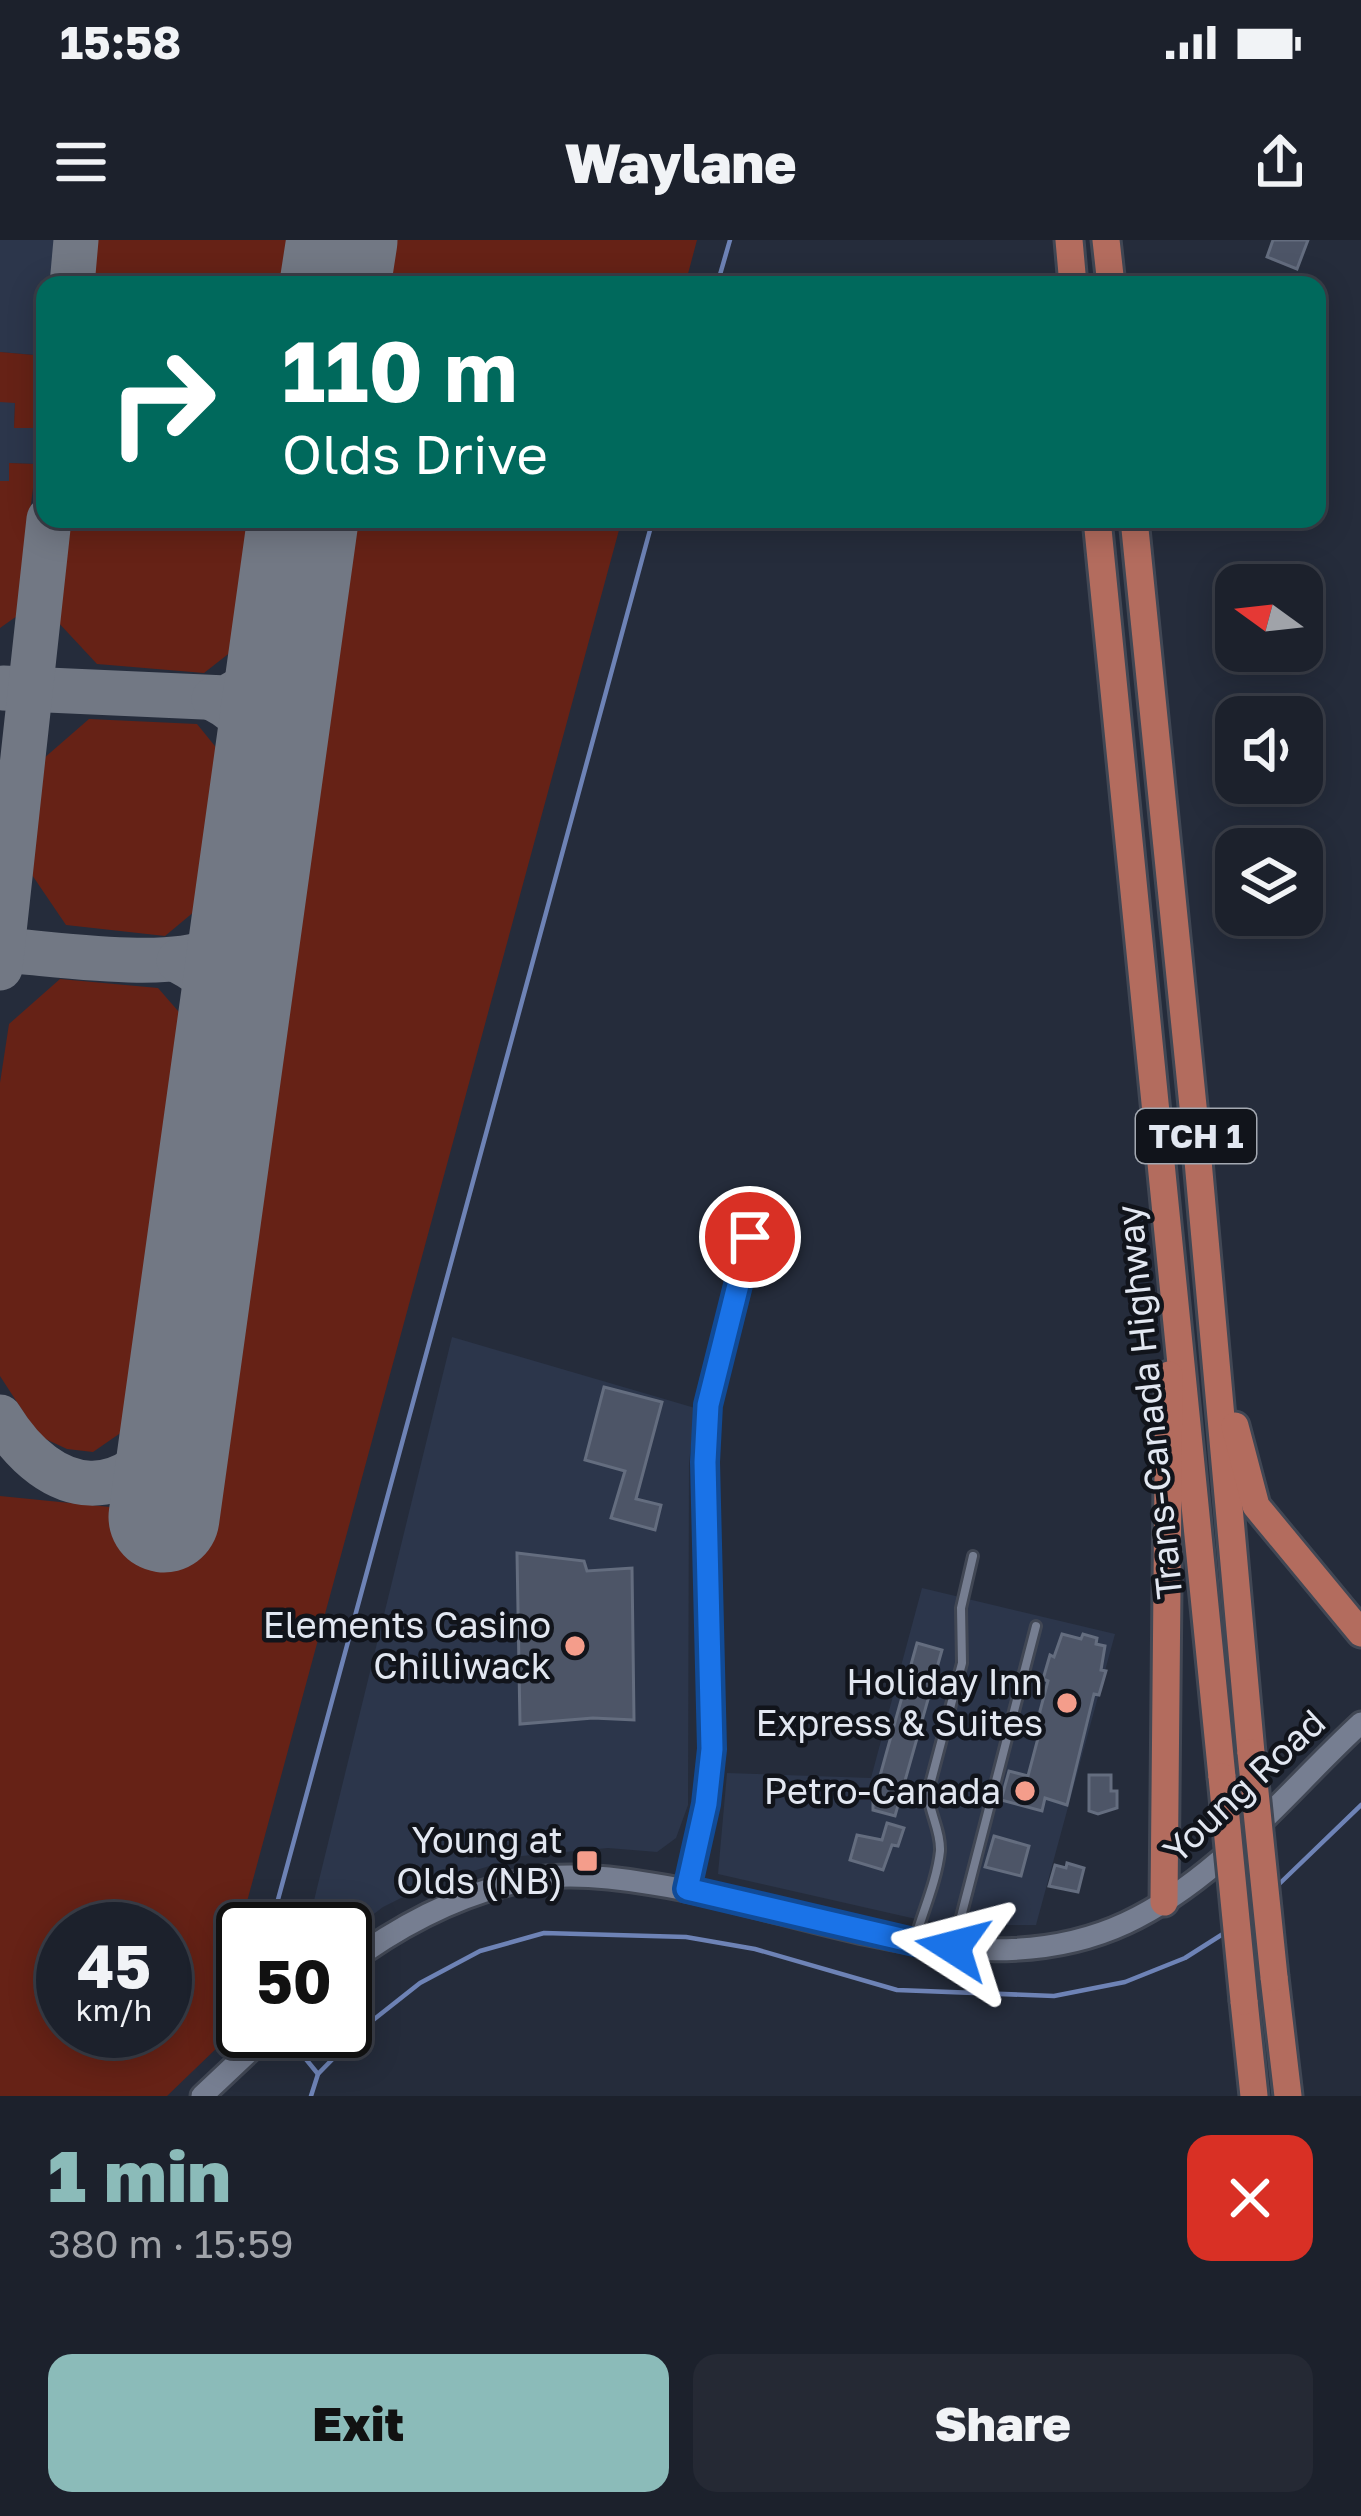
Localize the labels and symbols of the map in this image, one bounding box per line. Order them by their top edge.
north arrow [1215,564,1323,672]
road number: TCH 1 [1136,1109,1256,1163]
pin [699,1186,801,1288]
street label: Trans-Canada Highway [1106,1203,1191,1601]
place label: Elements Casino Chilliwack [263,1603,551,1687]
marker: Elements Casino Chilliwack [562,1633,588,1659]
place label: Holiday Inn Express & Suites [755,1660,1043,1744]
marker: Holiday Inn Express & Suites [1054,1690,1080,1716]
street label: Young Road [1154,1700,1333,1871]
place label: Petro-Canada [764,1769,1001,1812]
marker: Petro-Canada [1012,1778,1038,1804]
place label: Young at Olds (NB) [396,1818,563,1902]
marker: Young at Olds (NB) [574,1848,600,1874]
position arrow [890,1884,1016,2010]
speed limit sign: 50 [216,1902,372,2058]

